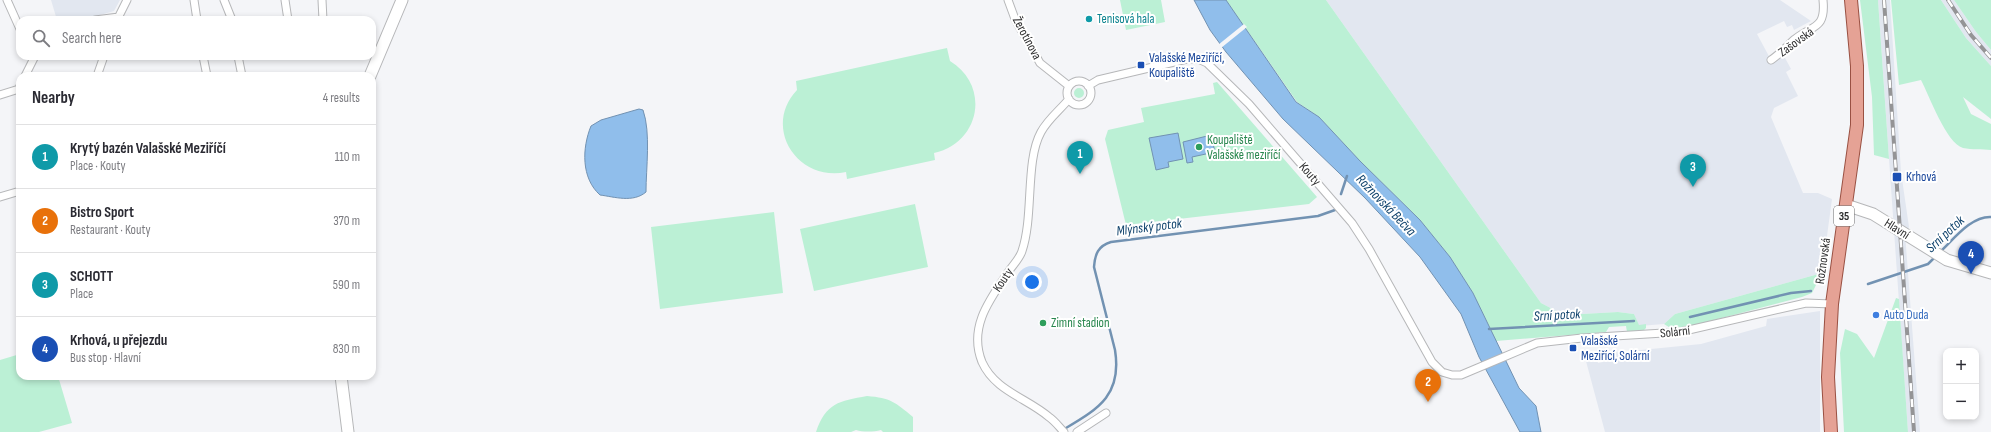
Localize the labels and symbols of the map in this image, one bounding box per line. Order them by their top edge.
place label: Tenisová hala [1097,11,1155,27]
street label: Žerotínova [1009,14,1045,62]
marker: Tenisová hala [1084,14,1094,24]
street label: Zašovská [1775,24,1817,60]
place label: Valašské Meziříčí, Koupaliště [1149,50,1224,81]
marker: Valašské Meziříčí, Koupaliště [1136,60,1146,70]
place label: Koupaliště Valašské meziříčí [1207,132,1281,163]
pin: 1 [1067,141,1093,174]
marker: Koupaliště Valašské meziříčí [1194,142,1204,152]
pin: 3 [1680,154,1706,187]
street label: Kouty [1296,159,1324,189]
place label: Krhová [1906,169,1936,185]
water label: Rožnovská Bečva [1353,171,1420,239]
marker: Krhová [1891,171,1903,183]
road number: 35 [1834,206,1854,226]
water label: Srní potok [1922,211,1968,256]
water label: Mlýnský potok [1115,214,1183,239]
street label: Hlavní [1881,215,1913,243]
street label: Rožnovská [1812,237,1834,285]
pin: 4 [1958,241,1984,274]
street label: Kouty [989,265,1017,295]
your location [1022,272,1042,292]
water label: Srní potok [1533,305,1582,325]
place label: Auto Duda [1883,307,1929,323]
marker: Auto Duda [1871,310,1881,320]
place label: Zimní stadion [1051,315,1110,331]
marker: Zimní stadion [1038,318,1048,328]
street label: Solární [1659,322,1691,342]
place label: Valašské Meziřící, Solární [1581,333,1650,364]
marker: Valašské Meziřící, Solární [1568,343,1578,353]
pin: 2 [1415,369,1441,402]

